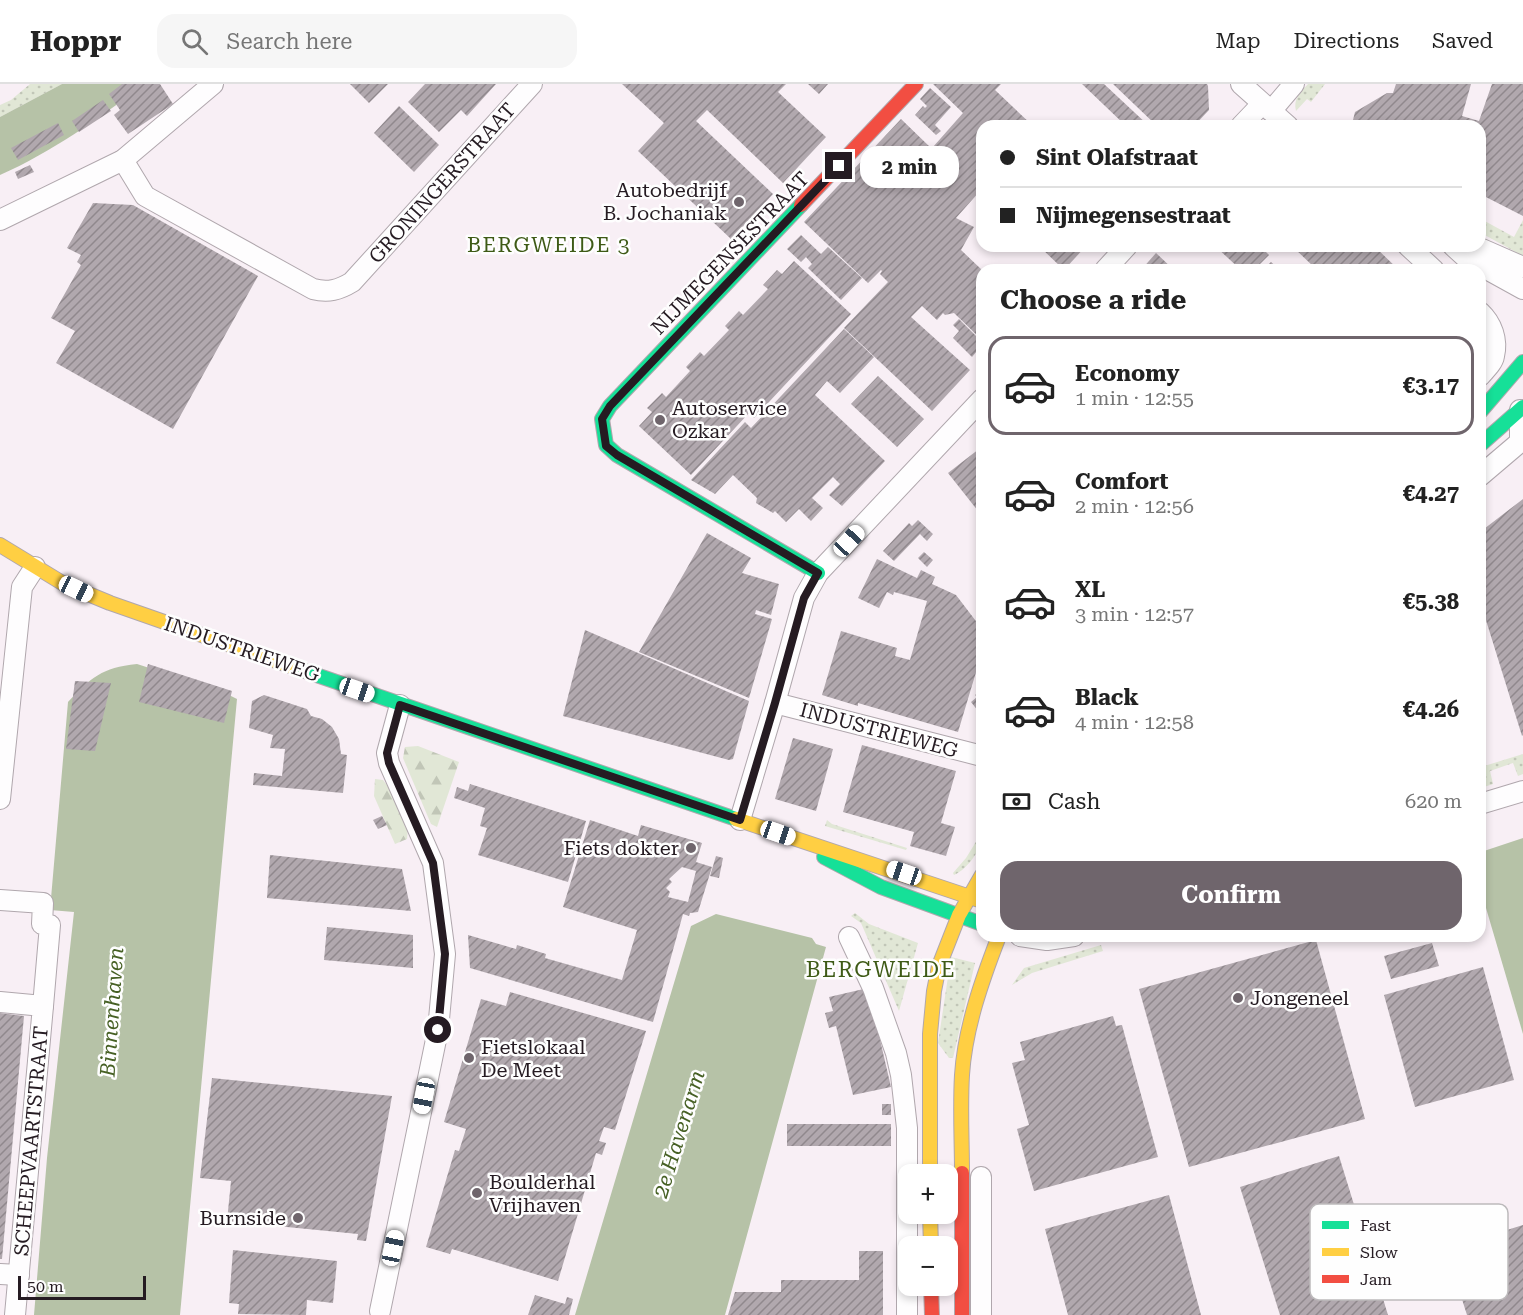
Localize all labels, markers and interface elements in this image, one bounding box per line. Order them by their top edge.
search box [157,14,577,68]
text: Hoppr [30,25,121,58]
icon: search [178,25,211,58]
text: Search here [226,29,352,54]
text: Map [1216,29,1260,53]
text: Directions [1293,29,1399,53]
text: Saved [1432,29,1493,53]
street label: GRONINGERSTRAAT [364,98,520,268]
callout: 2 min [860,145,959,187]
text: Sint Olafstraat [1036,145,1198,170]
route end [825,152,852,179]
text: 2 min [882,155,937,179]
street label: NIJMEGENSESTRAAT [646,167,814,339]
place label: Autobedrijf B. Jochaniak [603,178,728,225]
marker: Autobedrijf B. Jochaniak [732,195,746,209]
text: Nijmegensestraat [1036,203,1231,228]
district label: BERGWEIDE 3 [467,233,631,257]
text: Choose a ride [1000,284,1186,316]
icon: car [1003,359,1057,413]
text: Economy [1075,361,1179,386]
text: €3.17 [1403,373,1459,398]
text: 1 min · 12:55 [1075,386,1194,410]
place label: Autoservice Ozkar [672,396,787,443]
marker: Autoservice Ozkar [653,413,667,427]
icon: car [1003,467,1057,521]
text: Comfort [1075,469,1168,494]
text: €4.27 [1403,481,1459,506]
text: 2 min · 12:56 [1075,494,1194,518]
car [830,522,868,560]
car [56,573,96,605]
icon: car [1003,575,1057,629]
text: XL [1075,577,1105,602]
text: €5.38 [1403,589,1459,614]
text: 3 min · 12:57 [1075,602,1194,626]
street label: INDUSTRIEWEG [161,611,323,687]
car [337,676,377,704]
icon: car [1003,683,1057,737]
text: Black [1075,685,1139,710]
street label: INDUSTRIEWEG [797,697,961,763]
text: €4.26 [1403,697,1459,722]
text: 4 min · 12:58 [1075,710,1194,734]
icon: cash [1000,785,1033,818]
text: Cash [1048,789,1100,814]
text: 620 m [1405,789,1462,813]
car [758,819,798,847]
place label: Fiets dokter [563,836,679,860]
marker: Fiets dokter [684,841,698,855]
car [884,859,924,887]
button: Confirm [1000,861,1462,930]
water label: Binnenhaven [95,946,128,1078]
district label: BERGWEIDE [806,957,956,982]
place label: Jongeneel [1250,986,1349,1010]
marker: Jongeneel [1231,991,1245,1005]
route start [424,1016,451,1043]
street label: SCHEEPVAARTSTRAAT [9,1025,53,1257]
place label: Fietslokaal De Meet [481,1035,585,1082]
marker: Fietslokaal De Meet [462,1051,476,1065]
water label: 2e Havenarm [648,1068,710,1201]
car [412,1077,436,1115]
map controls [898,1164,958,1296]
button: + [898,1164,958,1224]
place label: Boulderhal Vrijhaven [489,1170,595,1217]
marker: Boulderhal Vrijhaven [470,1186,484,1200]
legend [1310,1204,1508,1300]
place label: Burnside [200,1206,286,1230]
marker: Burnside [291,1211,305,1225]
text: Fast [1360,1216,1391,1235]
car [380,1229,406,1267]
button: − [898,1236,958,1296]
text: Slow [1360,1243,1398,1262]
text: Jam [1360,1270,1392,1289]
scale bar [18,1273,146,1300]
text: 50 m [27,1277,64,1296]

